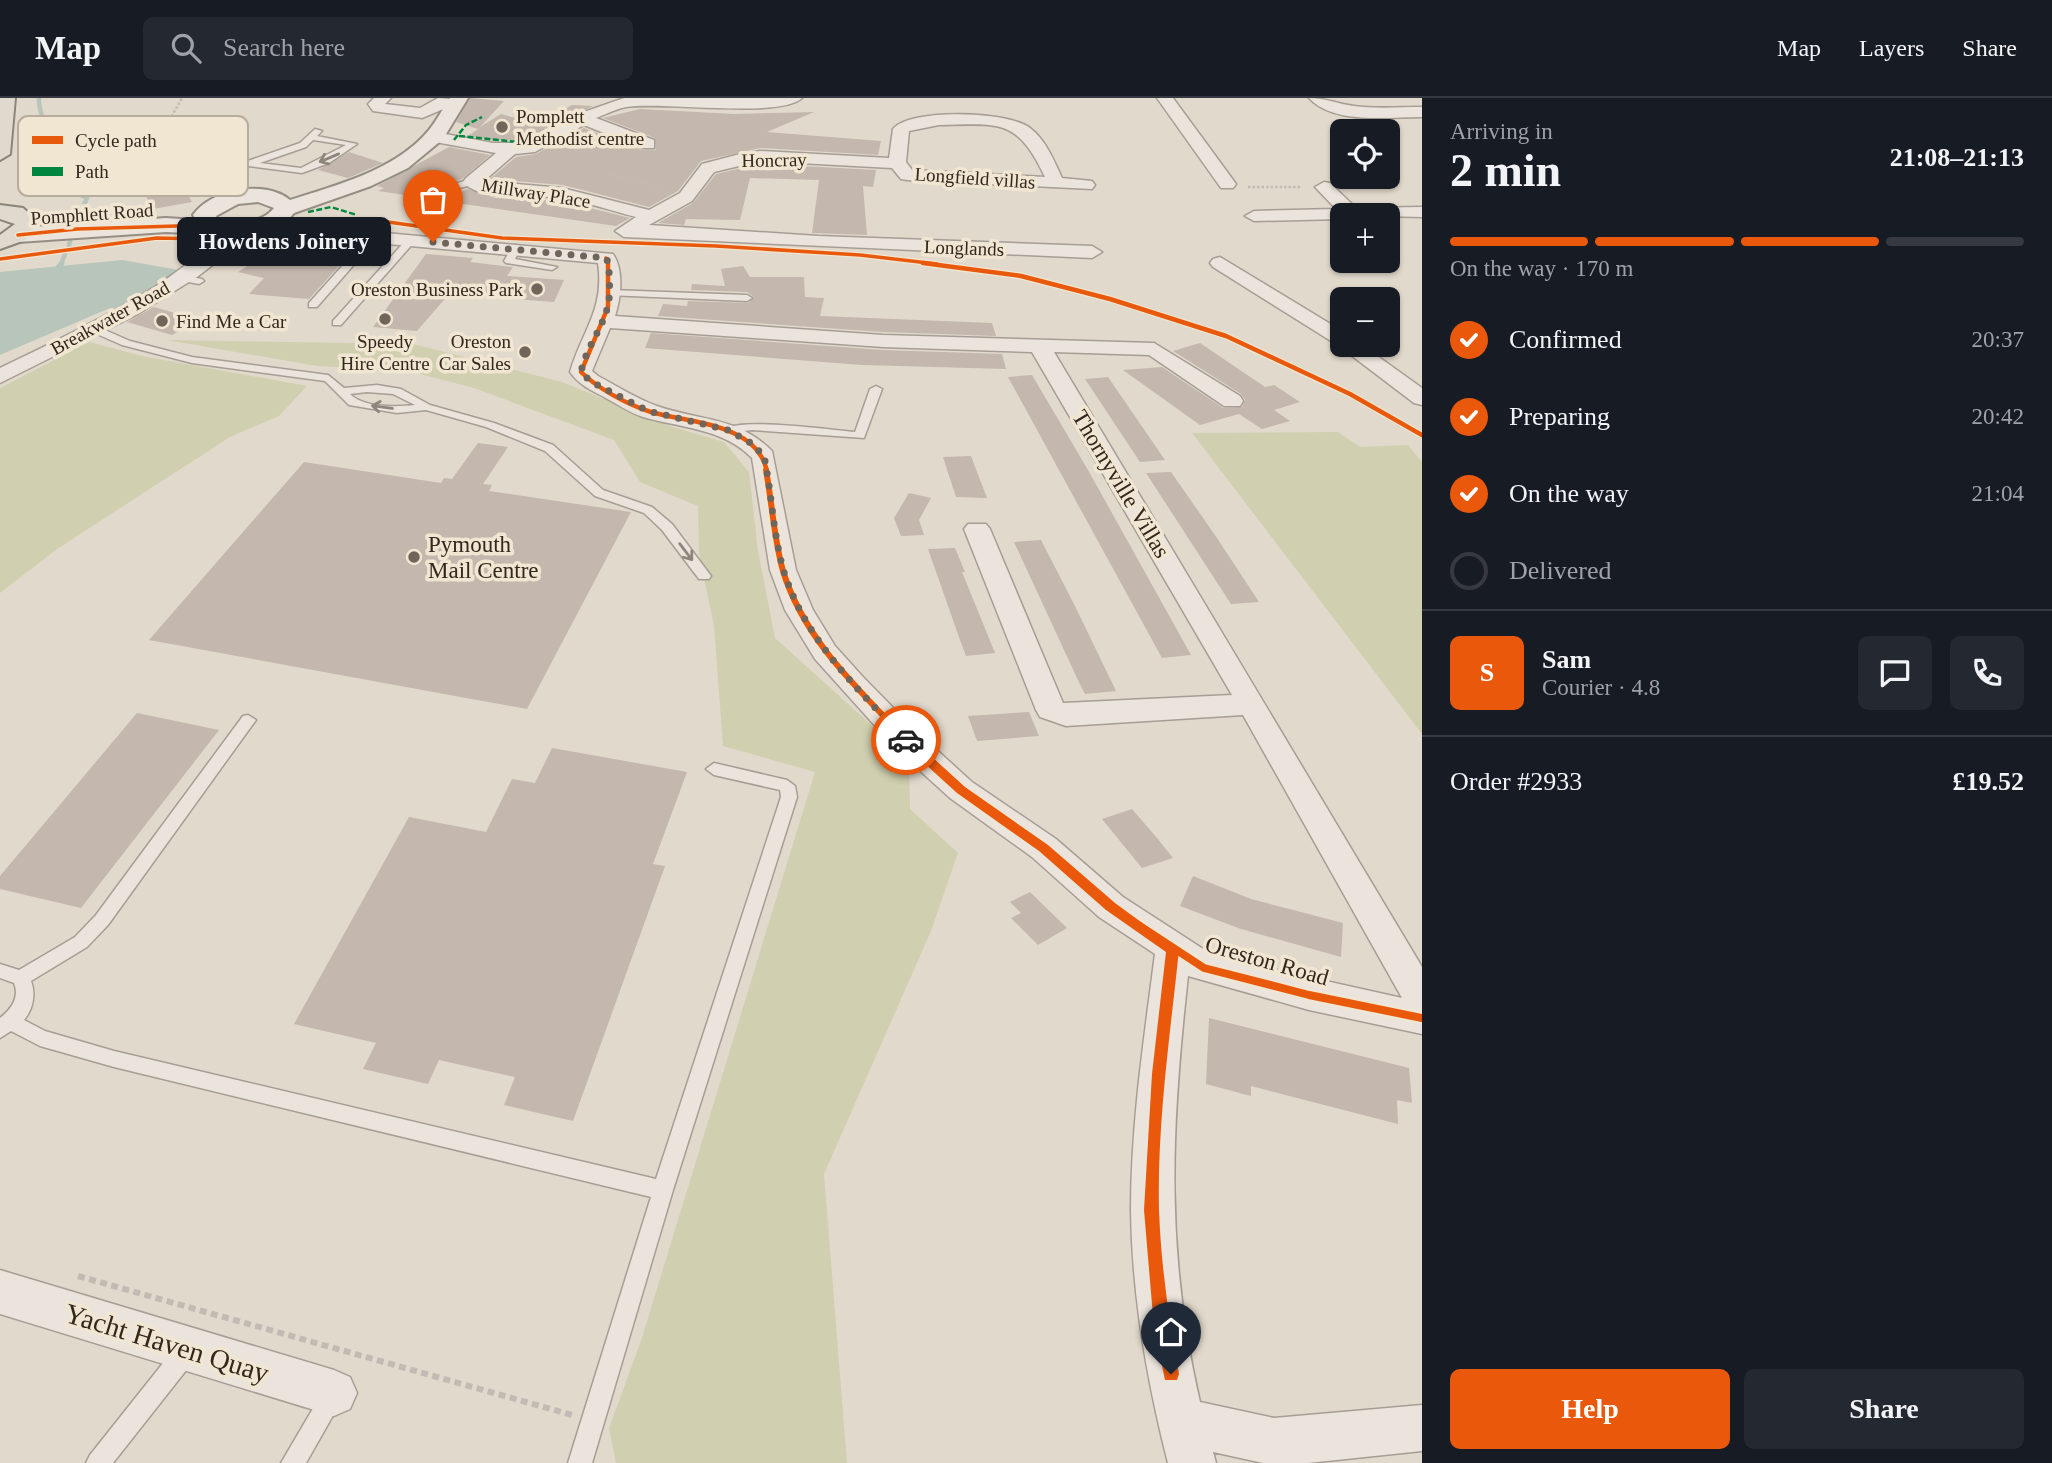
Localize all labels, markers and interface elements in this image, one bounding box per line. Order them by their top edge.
search box [143,17,633,80]
icon: search [167,29,205,67]
text: Map [35,30,101,66]
text: Search here [223,33,345,62]
text: Map [1777,35,1821,61]
text: Layers [1859,35,1924,61]
text: Share [1962,35,2017,61]
place label: Pomplett Methodist centre [516,106,644,149]
legend [18,116,248,196]
marker: Pomplett Methodist centre [494,119,510,135]
map controls [1330,119,1400,357]
button: locate [1330,119,1400,189]
text: Arriving in [1450,119,1553,144]
text: Cycle path [75,130,157,151]
text: 21:08–21:13 [1890,143,2024,172]
text: 2 min [1450,145,1561,196]
street label: Honcray [741,149,807,171]
one-way arrow [319,152,340,165]
text: Path [75,161,109,182]
street label: Longfield villas [914,163,1036,193]
pin [403,170,463,242]
street label: Millway Place [480,174,592,212]
icon: bag [414,181,452,219]
street label: Pomphlett Road [30,199,155,229]
button: + [1330,203,1400,273]
callout: Howdens Joinery [177,218,391,266]
text: Howdens Joinery [199,229,369,254]
street label: Longlands [924,236,1004,260]
text: On the way · 170 m [1450,256,1633,281]
street label: Breakwater Road [47,276,173,359]
place label: Oreston Business Park [351,279,523,300]
marker: Oreston Business Park [529,281,545,297]
button: − [1330,287,1400,357]
place label: Find Me a Car [176,311,287,332]
marker: Speedy Hire Centre [377,311,393,327]
marker: Find Me a Car [154,313,170,329]
icon: check [1450,321,1488,359]
text: Confirmed [1509,325,1622,354]
text: 20:37 [1972,327,2024,352]
place label: Speedy Hire Centre [340,331,430,374]
place label: Oreston Car Sales [439,331,511,374]
marker: Oreston Car Sales [517,344,533,360]
icon: check [1450,398,1488,436]
one-way arrow [371,400,394,413]
text: Preparing [1509,402,1610,431]
text: 20:42 [1972,404,2024,429]
street label: Thornyville Villas [1067,406,1175,562]
icon: check [1450,475,1488,513]
text: On the way [1509,479,1629,508]
text: 21:04 [1972,481,2024,506]
place label: Pymouth Mail Centre [428,532,539,583]
one-way arrow [678,542,693,561]
marker: Pymouth Mail Centre [406,549,422,565]
text: Delivered [1509,556,1612,585]
button: chat [1858,636,1932,710]
button: phone [1950,636,2024,710]
text: Sam [1542,645,1591,674]
text: S [1480,658,1494,687]
text: Courier · 4.8 [1542,675,1660,700]
courier [871,705,941,775]
icon: car [887,721,925,759]
text: Order #2933 [1450,767,1582,796]
text: £19.52 [1953,767,2024,796]
street label: Oreston Road [1202,931,1332,991]
street label: Yacht Haven Quay [61,1297,273,1389]
pin [1141,1302,1201,1374]
icon: home [1152,1313,1190,1351]
button: Help [1450,1369,1730,1449]
button: Share [1744,1369,2024,1449]

